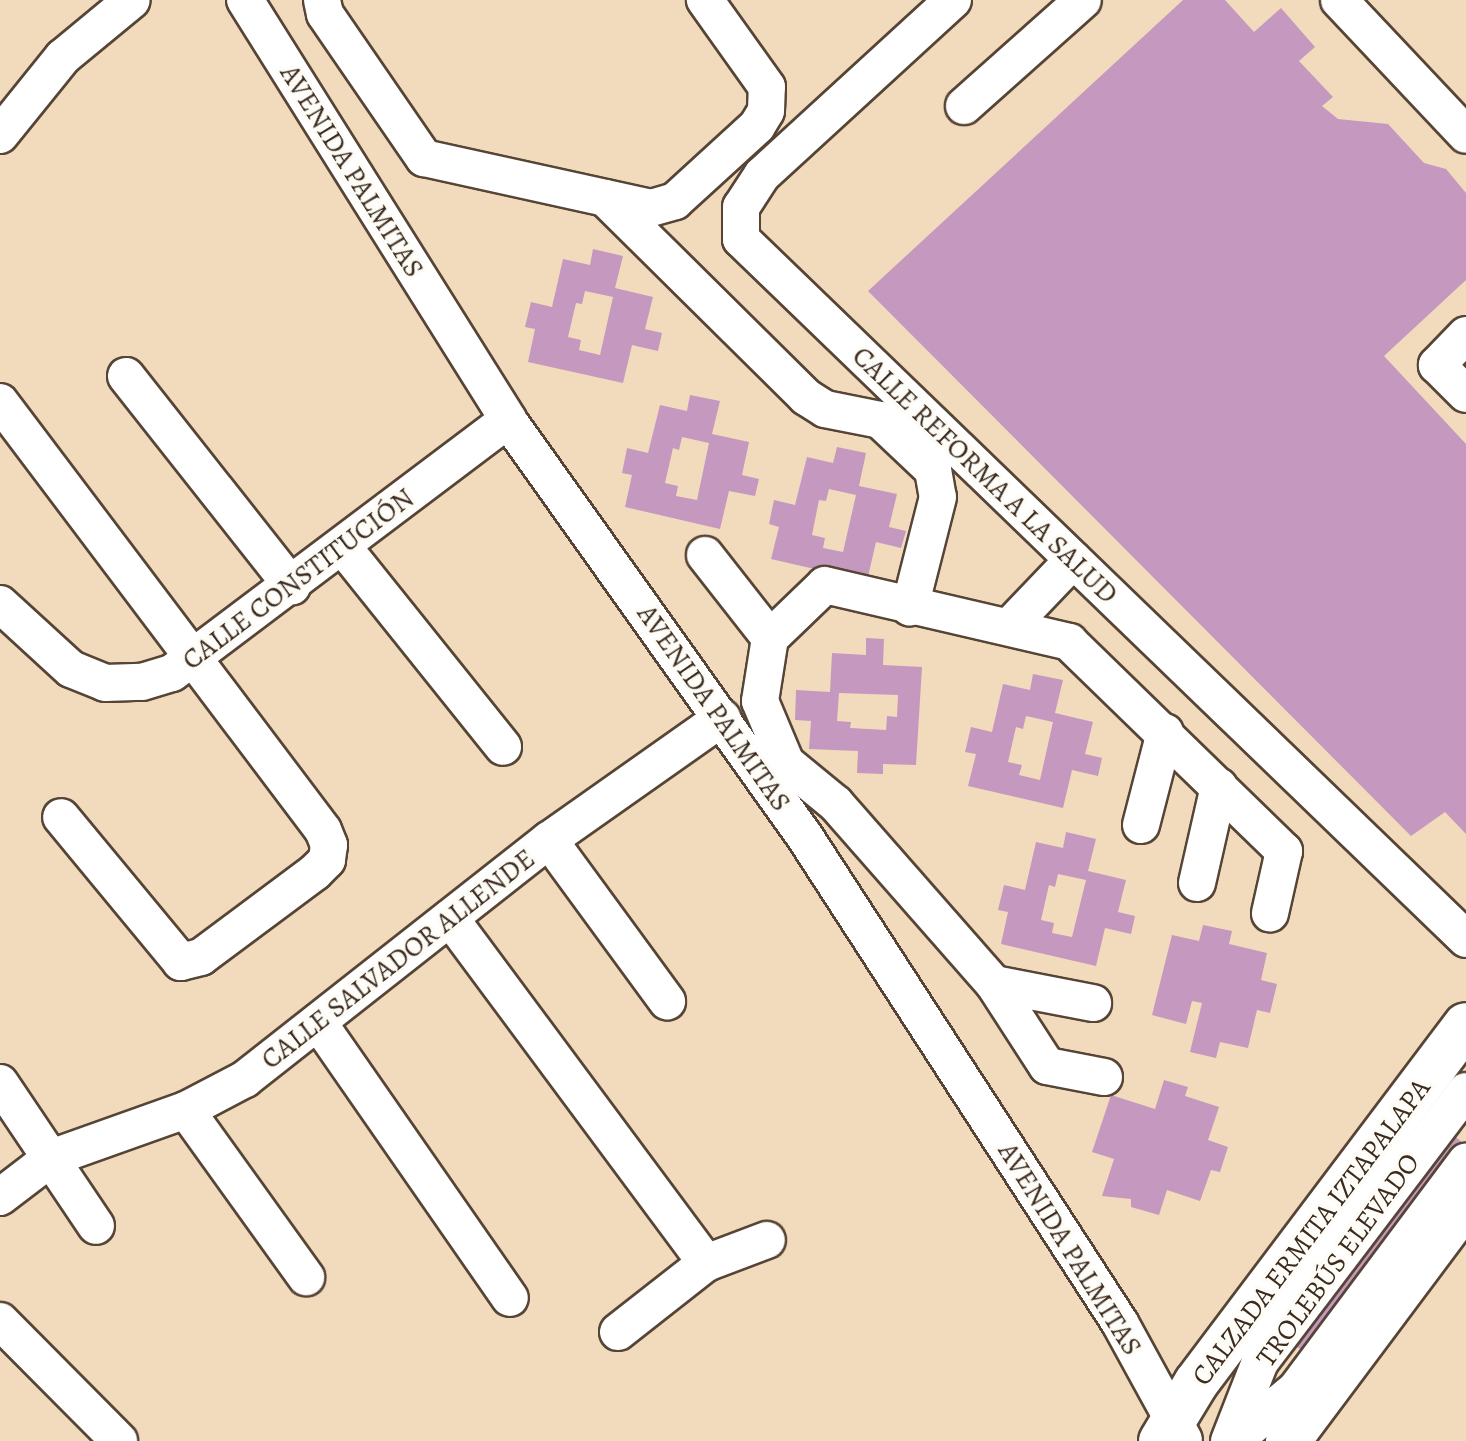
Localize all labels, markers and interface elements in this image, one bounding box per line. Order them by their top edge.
street label: AVENIDA PALMITAS [273,58,431,284]
street label: CALLE REFORMA A LA SALUD [845,339,1125,611]
street label: CALLE CONSTITUCIÓN [176,481,420,677]
street label: AVENIDA PALMITAS [630,598,798,818]
street label: CALLE SALVADOR ALLENDE [254,842,542,1076]
street label: CALZADA ERMITA IZTAPALAPA [1185,1072,1437,1392]
street label: AVENIDA PALMITAS [991,1136,1149,1362]
street label: TROLEBÚS ELEVADO [1249,1147,1427,1373]

